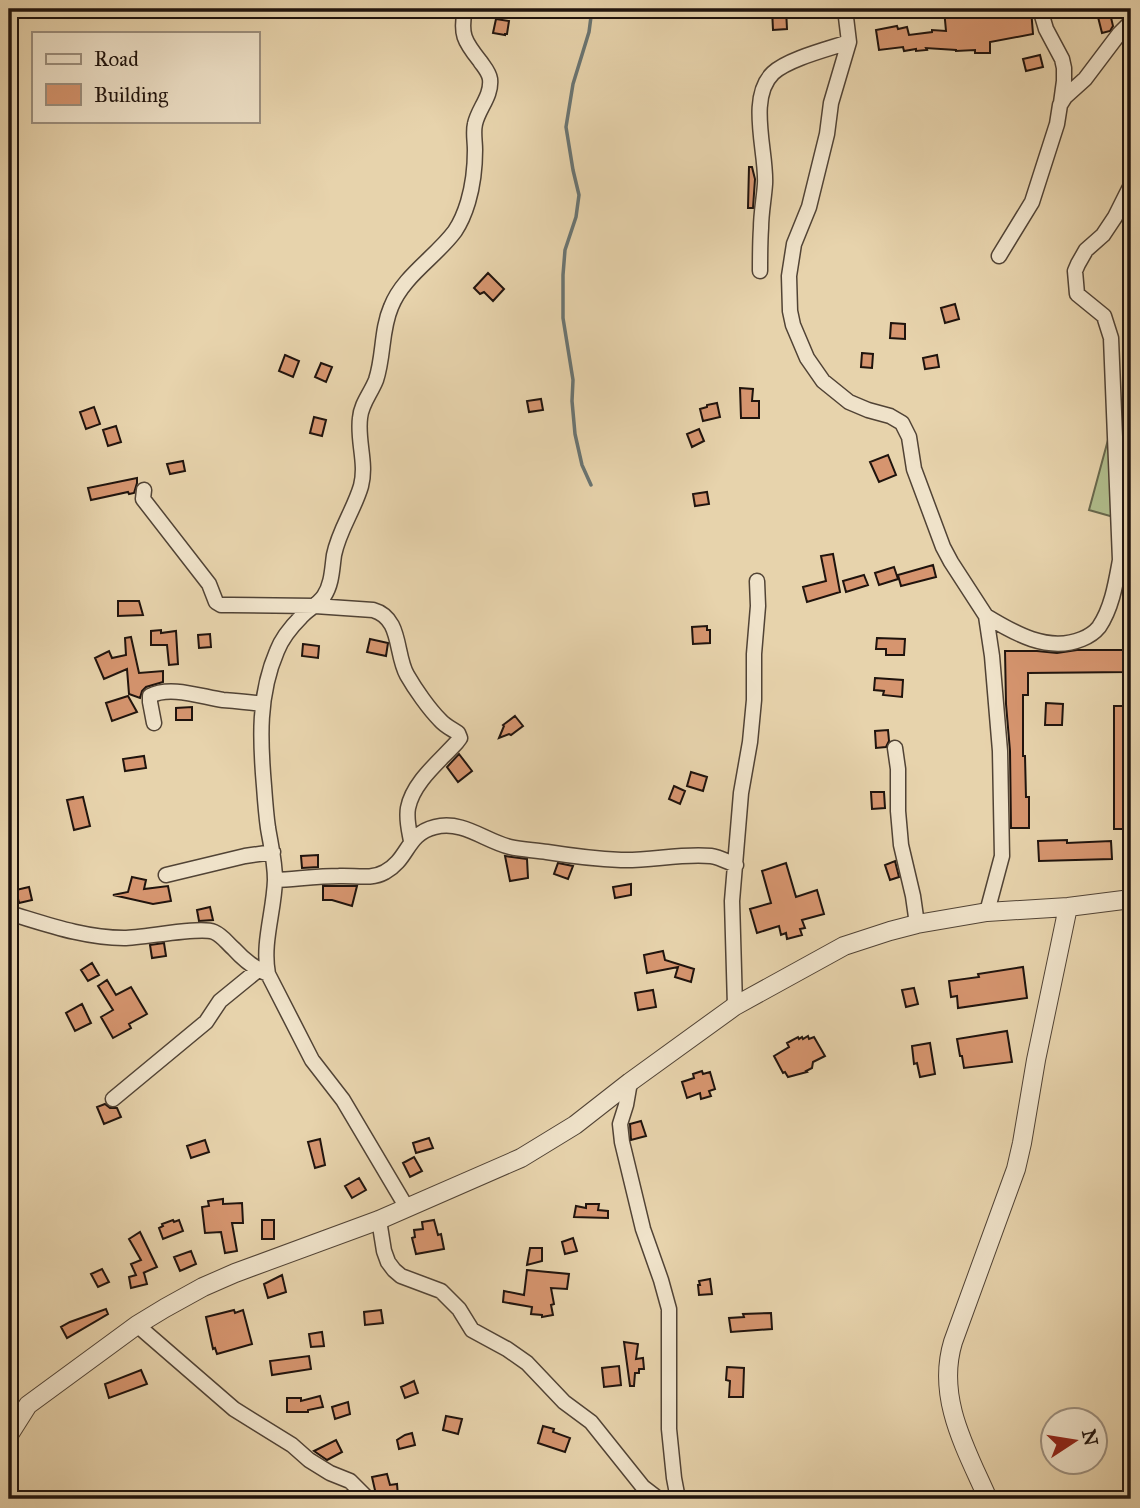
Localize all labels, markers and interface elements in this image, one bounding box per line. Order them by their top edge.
legend [32,32,259,122]
text: Road [94,46,139,72]
text: Building [94,82,168,108]
north arrow [1038,1406,1108,1476]
text: N [1077,1427,1103,1448]

